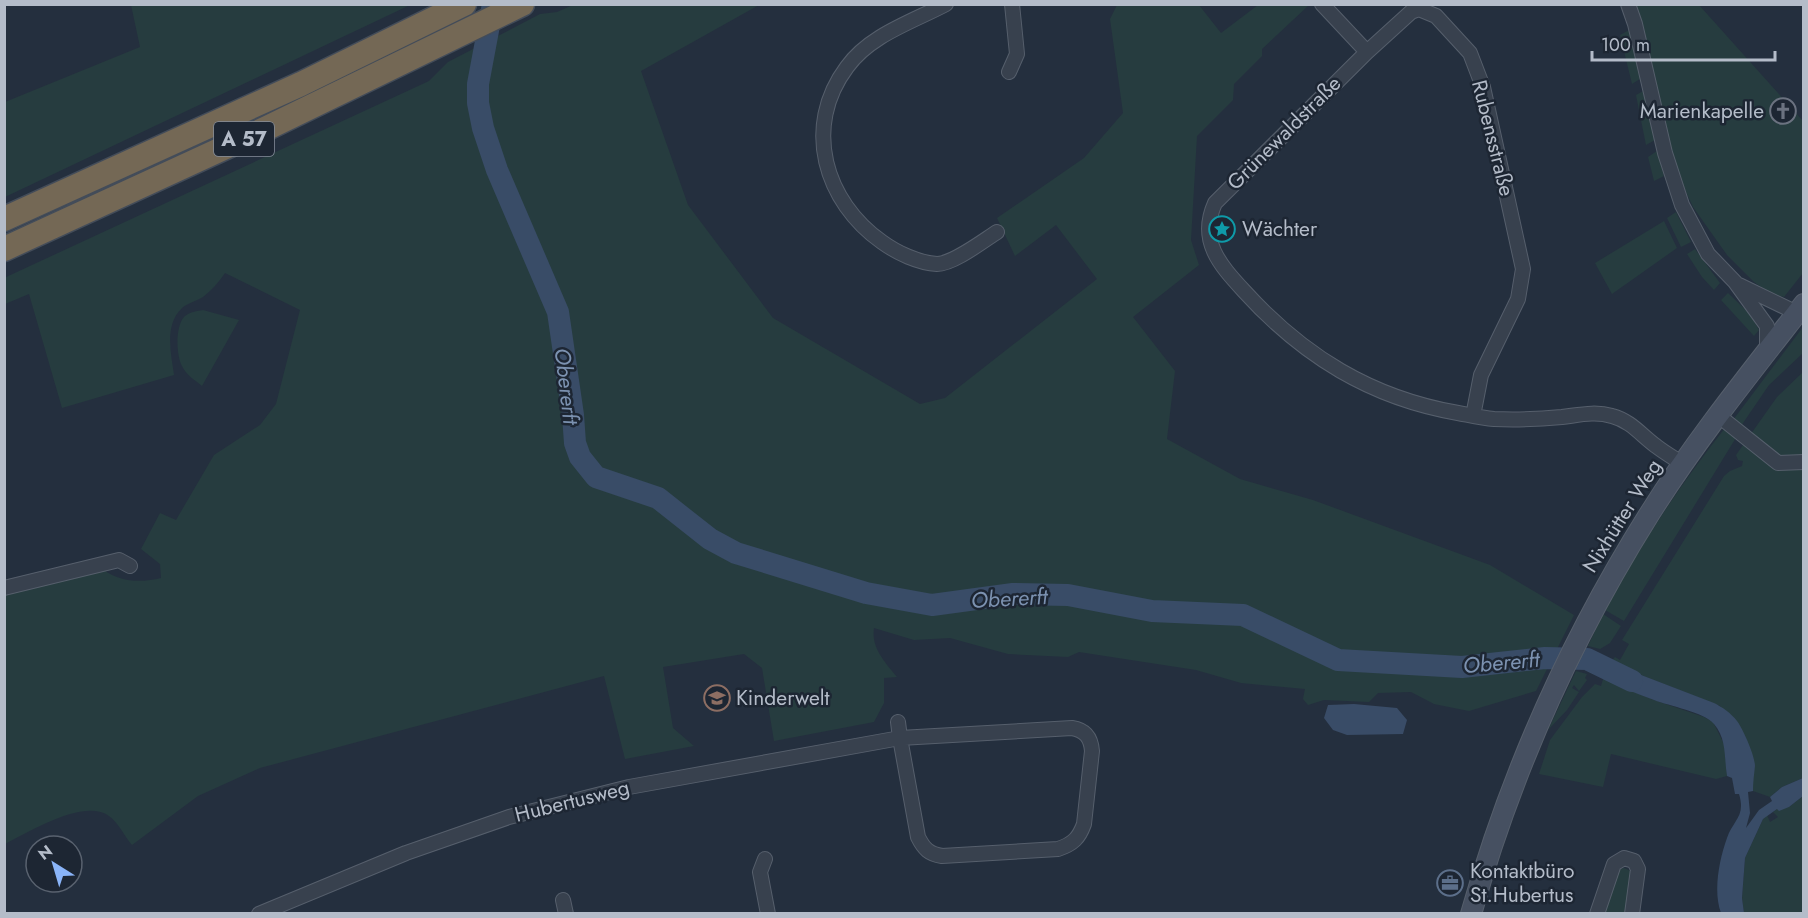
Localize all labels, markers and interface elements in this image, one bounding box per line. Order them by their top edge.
scale bar [1592,24,1775,62]
text: 100 m [1601,32,1650,58]
street label: Grünewaldstraße [1220,69,1348,197]
street label: Rubensstraße [1464,77,1522,199]
place label: Marienkapelle [1640,96,1764,126]
church icon: Marienkapelle [1768,96,1798,126]
road number: A 57 [214,122,274,156]
place icon: Wächter [1207,214,1237,244]
place label: Wächter [1242,214,1318,244]
water label: Obererft [546,346,588,428]
street label: Nixhütter Weg [1575,453,1669,579]
water label: Obererft [970,580,1050,616]
water label: Obererft [1461,643,1542,681]
school or university icon: Kinderwelt [702,683,732,713]
place label: Kinderwelt [736,683,830,713]
street label: Hubertusweg [512,772,632,830]
north arrow [24,834,84,894]
text: N [33,839,57,865]
place label: Kontaktbüro St.Hubertus [1470,856,1575,910]
office icon: Kontaktbüro St.Hubertus [1435,868,1465,898]

